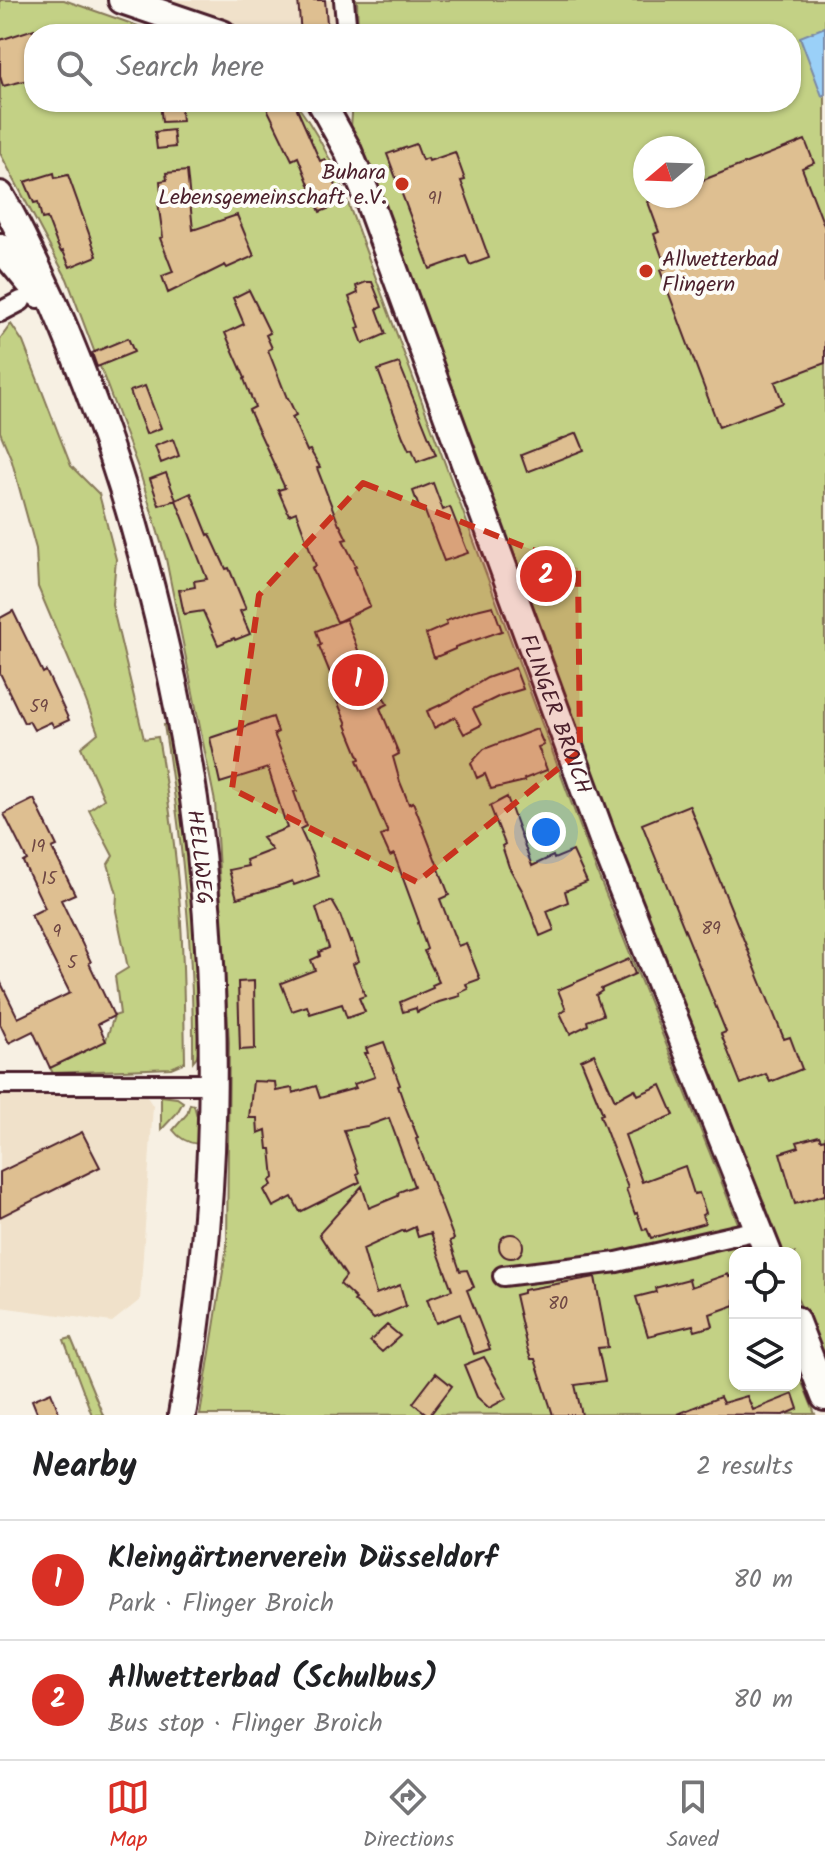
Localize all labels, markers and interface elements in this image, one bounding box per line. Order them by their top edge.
search box [24,24,801,112]
text: Search here [116,44,264,92]
icon: search [52,46,96,90]
north arrow [633,136,705,208]
place label: Buhara Lebensgemeinschaft e.V. [158,156,386,216]
marker: Buhara Lebensgemeinschaft e.V. [393,175,411,193]
house number: 91 [428,185,442,214]
place label: Allwetterbad Flingern [662,243,779,303]
marker: Allwetterbad Flingern [637,262,655,280]
pin: 2 [520,546,572,606]
street label: FLINGER BROICH [509,629,600,799]
pin: 1 [332,650,384,710]
house number: 59 [30,693,48,722]
street label: HELLWEG [176,808,221,906]
your location [526,812,566,852]
house number: 19 [31,833,45,862]
house number: 15 [41,865,58,894]
house number: 89 [701,915,721,944]
house number: 9 [53,918,62,947]
house number: 5 [67,949,78,978]
map controls [729,1247,801,1391]
button: locate [729,1247,801,1319]
house number: 80 [548,1290,568,1319]
button: layers [729,1319,801,1391]
text: Nearby [32,1440,137,1494]
text: 2 results [696,1446,793,1488]
text: Kleingärtnerverein Düsseldorf [108,1535,497,1583]
text: 1 [54,1559,62,1601]
text: 80 m [733,1559,793,1601]
text: Park · Flinger Broich [108,1583,334,1625]
text: Allwetterbad (Schulbus) [108,1655,438,1703]
text: 2 [50,1679,66,1721]
text: 80 m [733,1679,793,1721]
text: Bus stop · Flinger Broich [108,1703,383,1745]
tab: Map [106,1775,150,1858]
tab: Directions [363,1775,454,1858]
tab: Saved [667,1775,719,1858]

